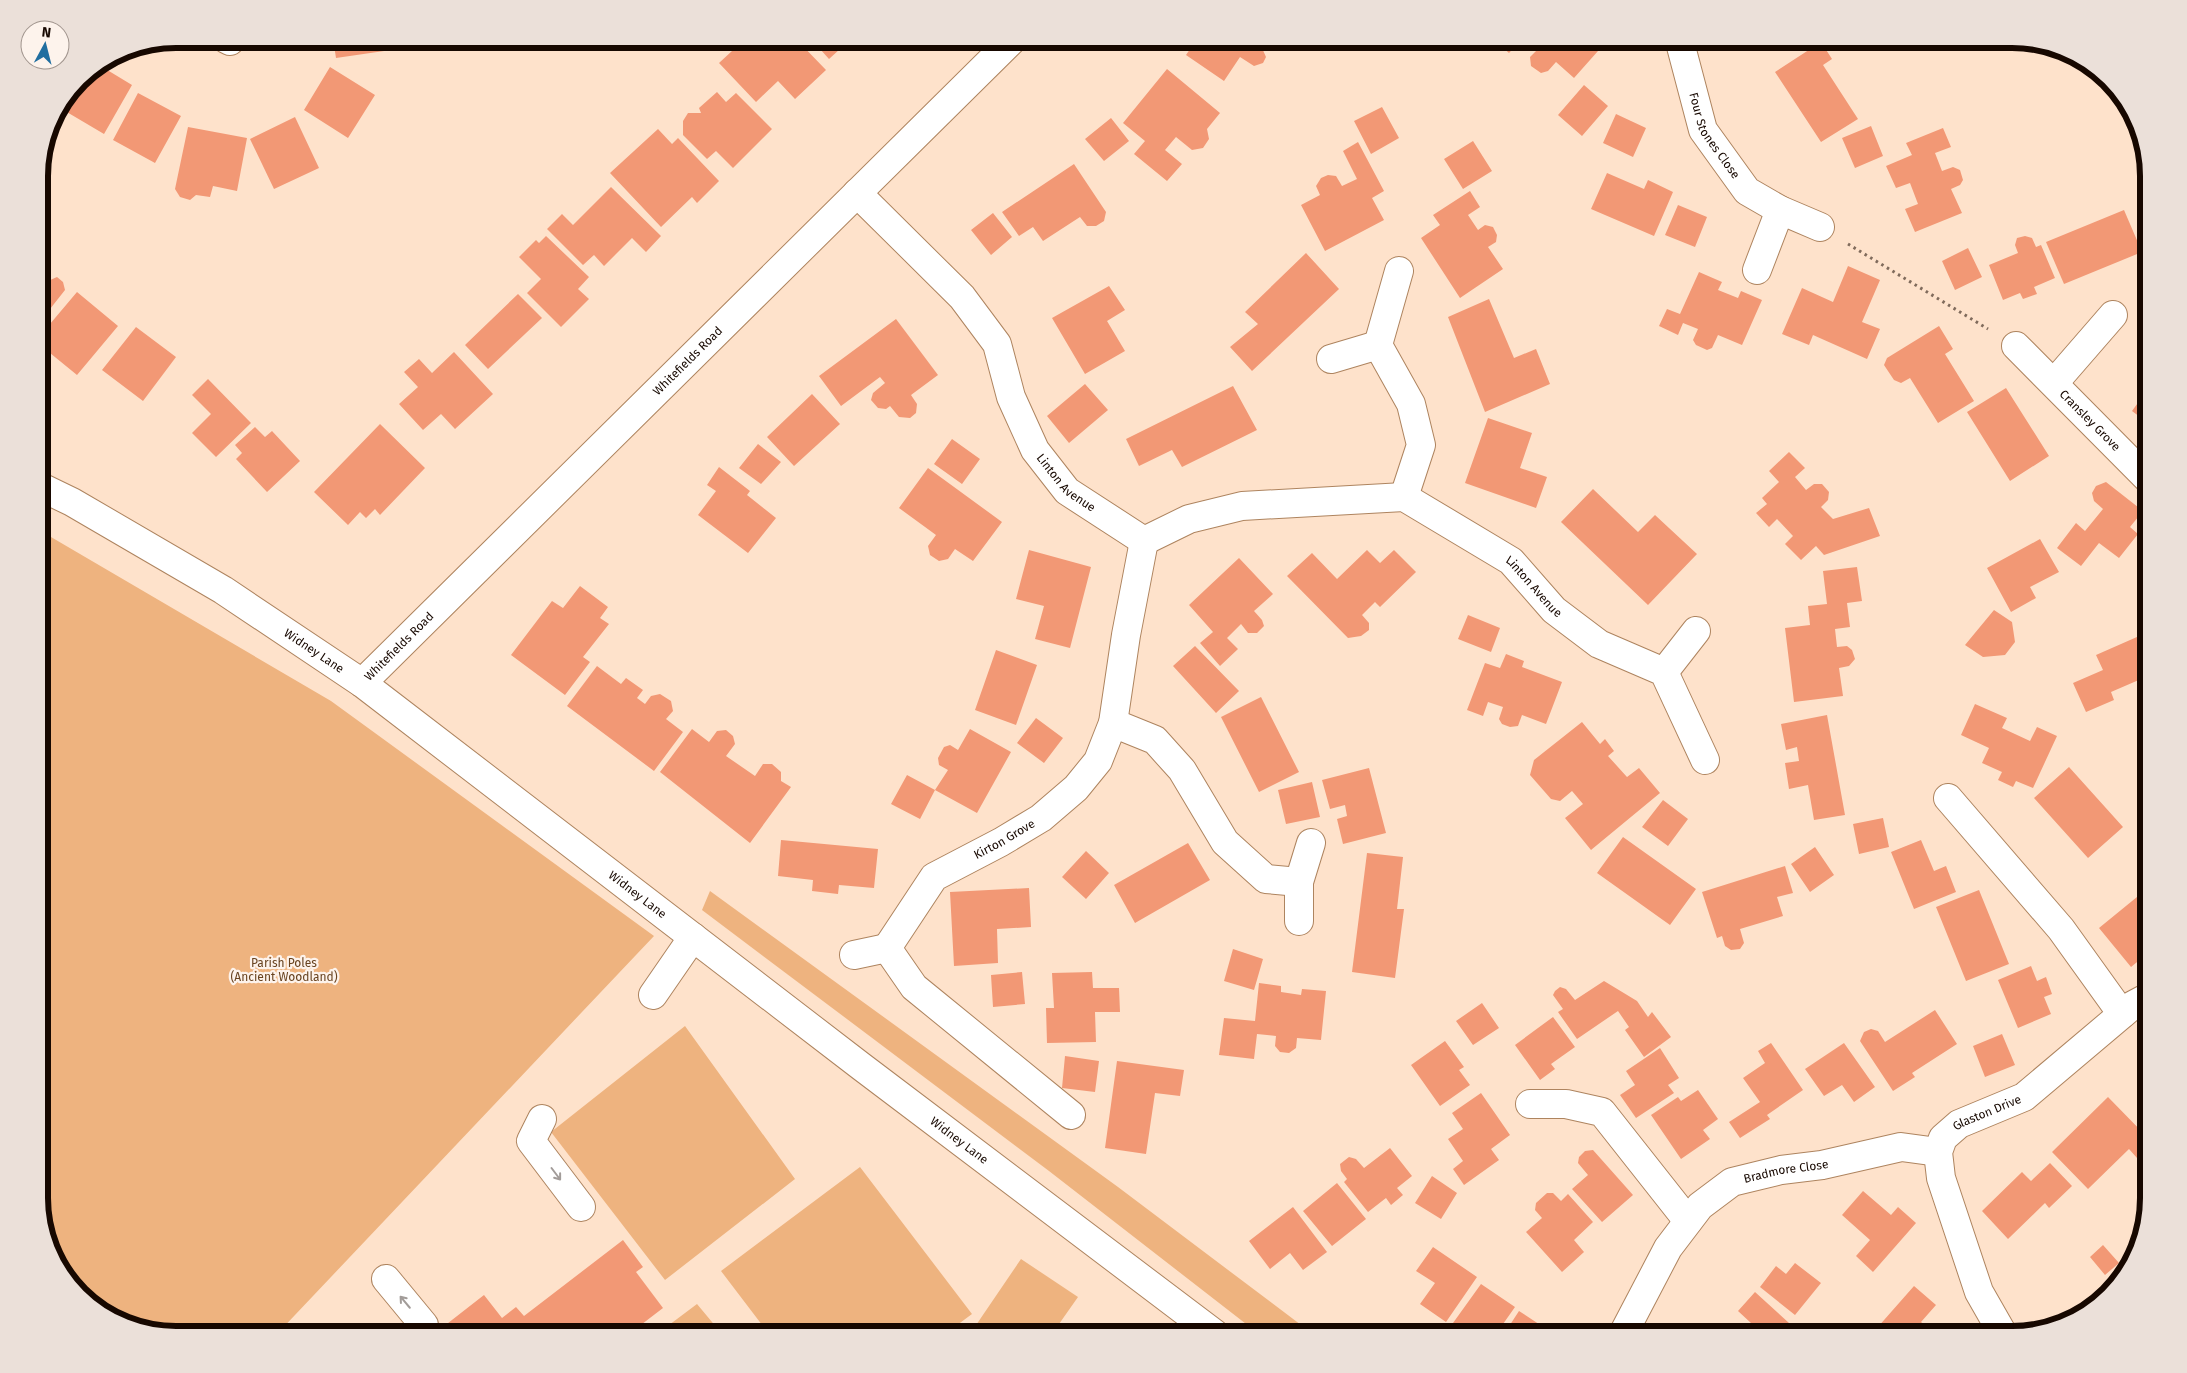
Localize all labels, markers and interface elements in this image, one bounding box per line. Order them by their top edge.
north arrow [20,20,70,70]
text: N [41,24,52,42]
street label: Four Stones Close [1686,91,1743,181]
street label: Whitefields Road [650,324,725,398]
street label: Cransley Grove [2057,387,2123,454]
street label: Linton Avenue [1034,451,1098,515]
street label: Linton Avenue [1503,553,1564,620]
street label: Whitefields Road [361,609,436,684]
street label: Widney Lane [281,626,347,676]
street label: Kirton Grove [972,816,1037,862]
street label: Widney Lane [606,868,669,921]
park label: Parish Poles (Ancient Woodland) [230,956,338,984]
street label: Glaston Drive [1950,1092,2023,1133]
street label: Widney Lane [927,1114,991,1167]
street label: Bradmore Close [1742,1157,1830,1186]
one-way arrow [551,1167,562,1180]
one-way arrow [400,1296,411,1309]

